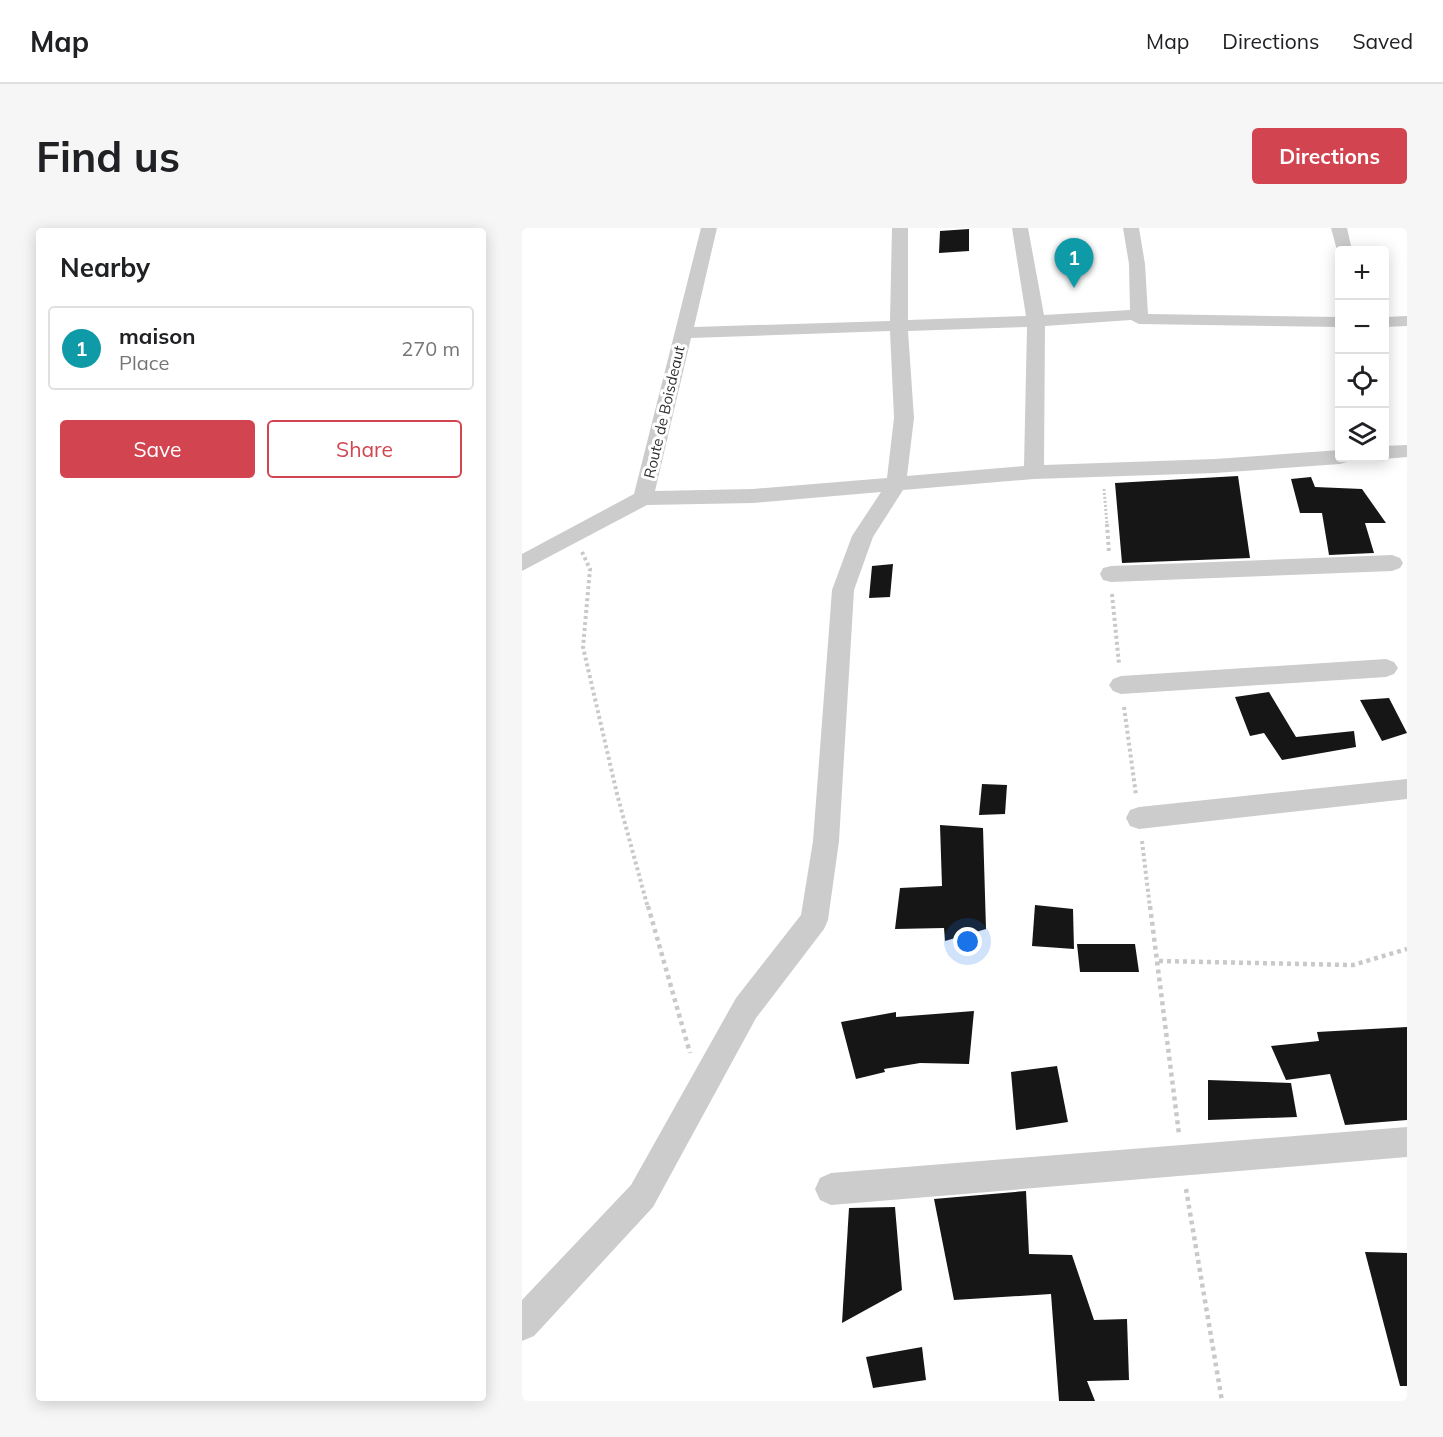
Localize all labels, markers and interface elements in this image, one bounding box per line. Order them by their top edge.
text: Map [30,24,89,59]
text: Map [1146,28,1189,54]
text: Directions [1222,28,1319,54]
text: Saved [1352,28,1413,54]
button: Directions [1252,128,1407,184]
text: Find us [36,130,180,183]
pin: 1 [1054,238,1094,288]
map controls [1335,246,1389,462]
button: + [1335,246,1389,300]
text: Nearby [60,251,150,284]
button: − [1335,300,1389,354]
text: maison [119,322,195,350]
text: 1 [76,336,88,361]
text: 270 m [401,336,460,361]
street label: Route de Boisdeaut [639,344,689,480]
text: Place [119,350,169,375]
button: locate [1335,354,1389,408]
button: layers [1335,408,1389,462]
button: Save [60,420,255,478]
button: Share [267,420,462,478]
your location [953,927,982,956]

